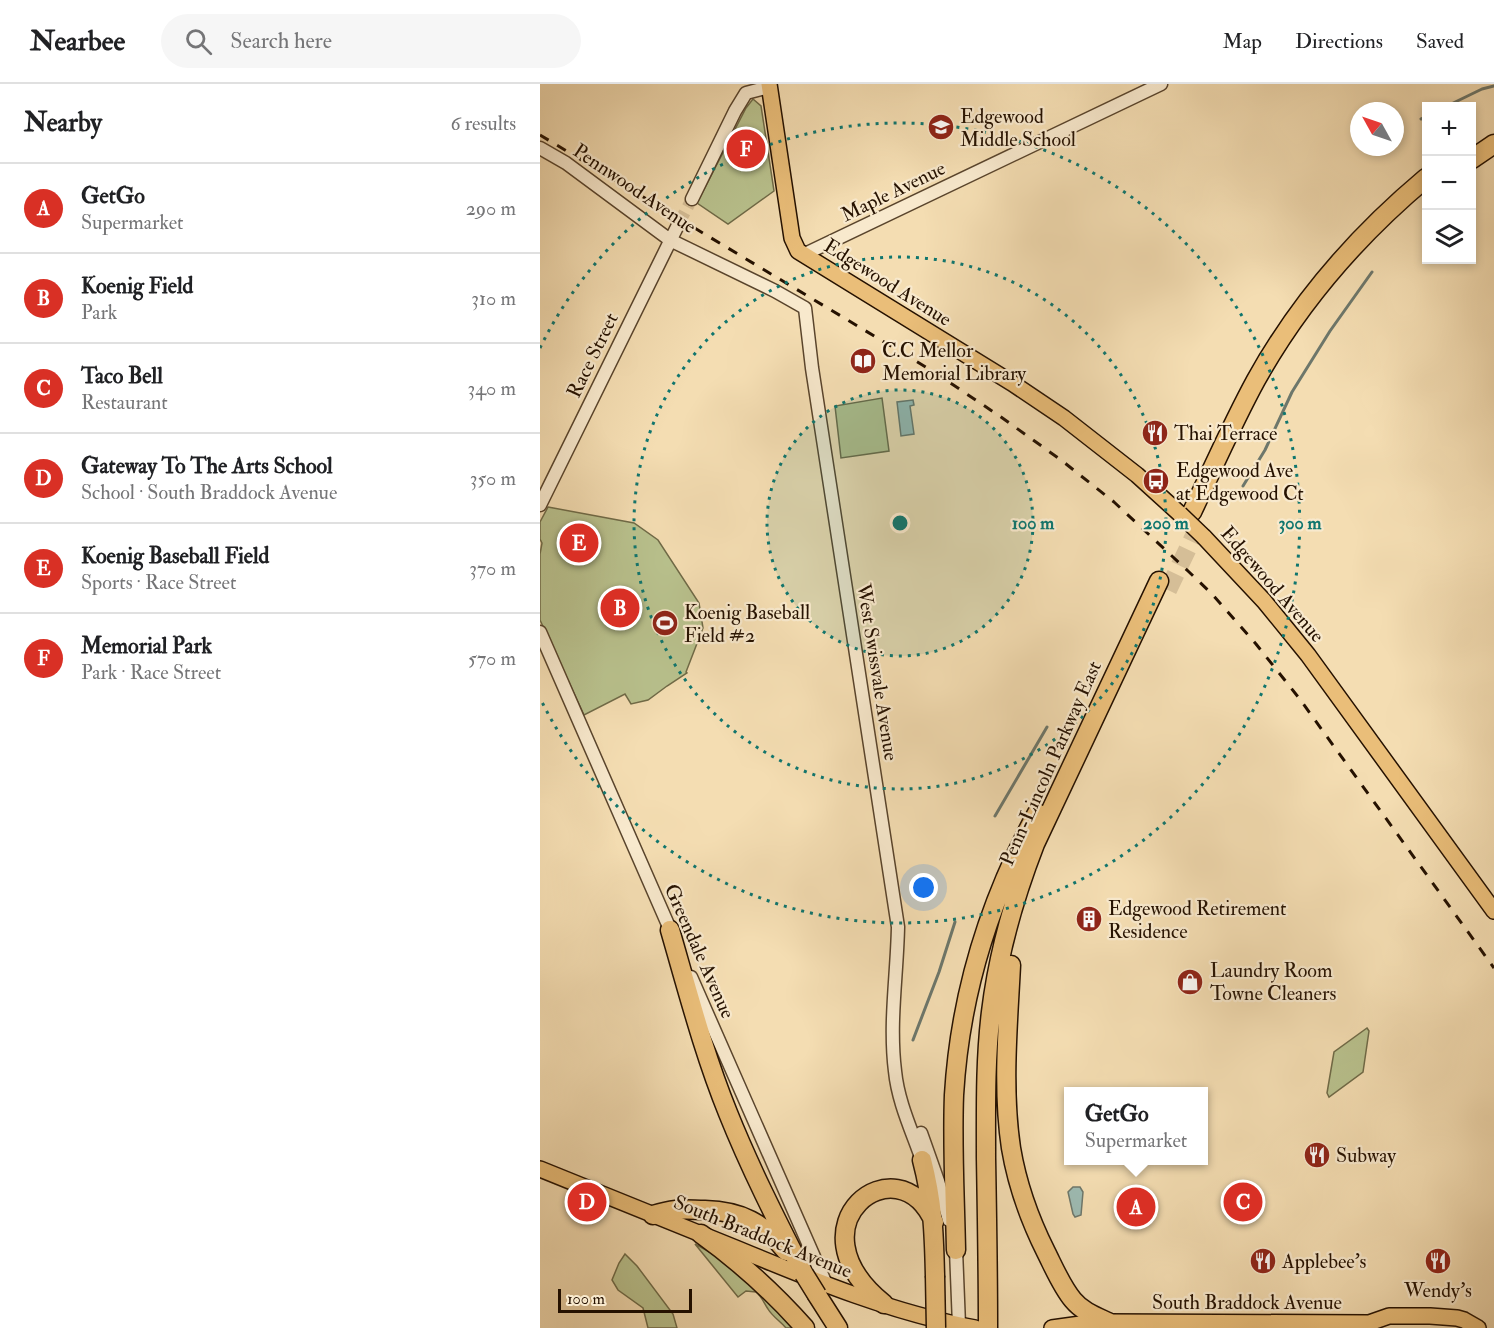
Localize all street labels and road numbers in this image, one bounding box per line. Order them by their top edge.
street label: Pennwood Avenue [568,138,701,239]
street label: Maple Avenue [837,155,950,228]
street label: Edgewood Avenue [819,233,956,332]
street label: Race Street [561,308,624,402]
street label: Edgewood Avenue [1215,521,1330,648]
street label: West Swissvale Avenue [851,581,904,762]
street label: Penn-Lincoln Parkway East [994,657,1107,869]
street label: Greendale Avenue [659,880,740,1022]
street label: South Braddock Avenue [670,1189,856,1284]
street label: South Braddock Avenue [1152,1290,1342,1315]

